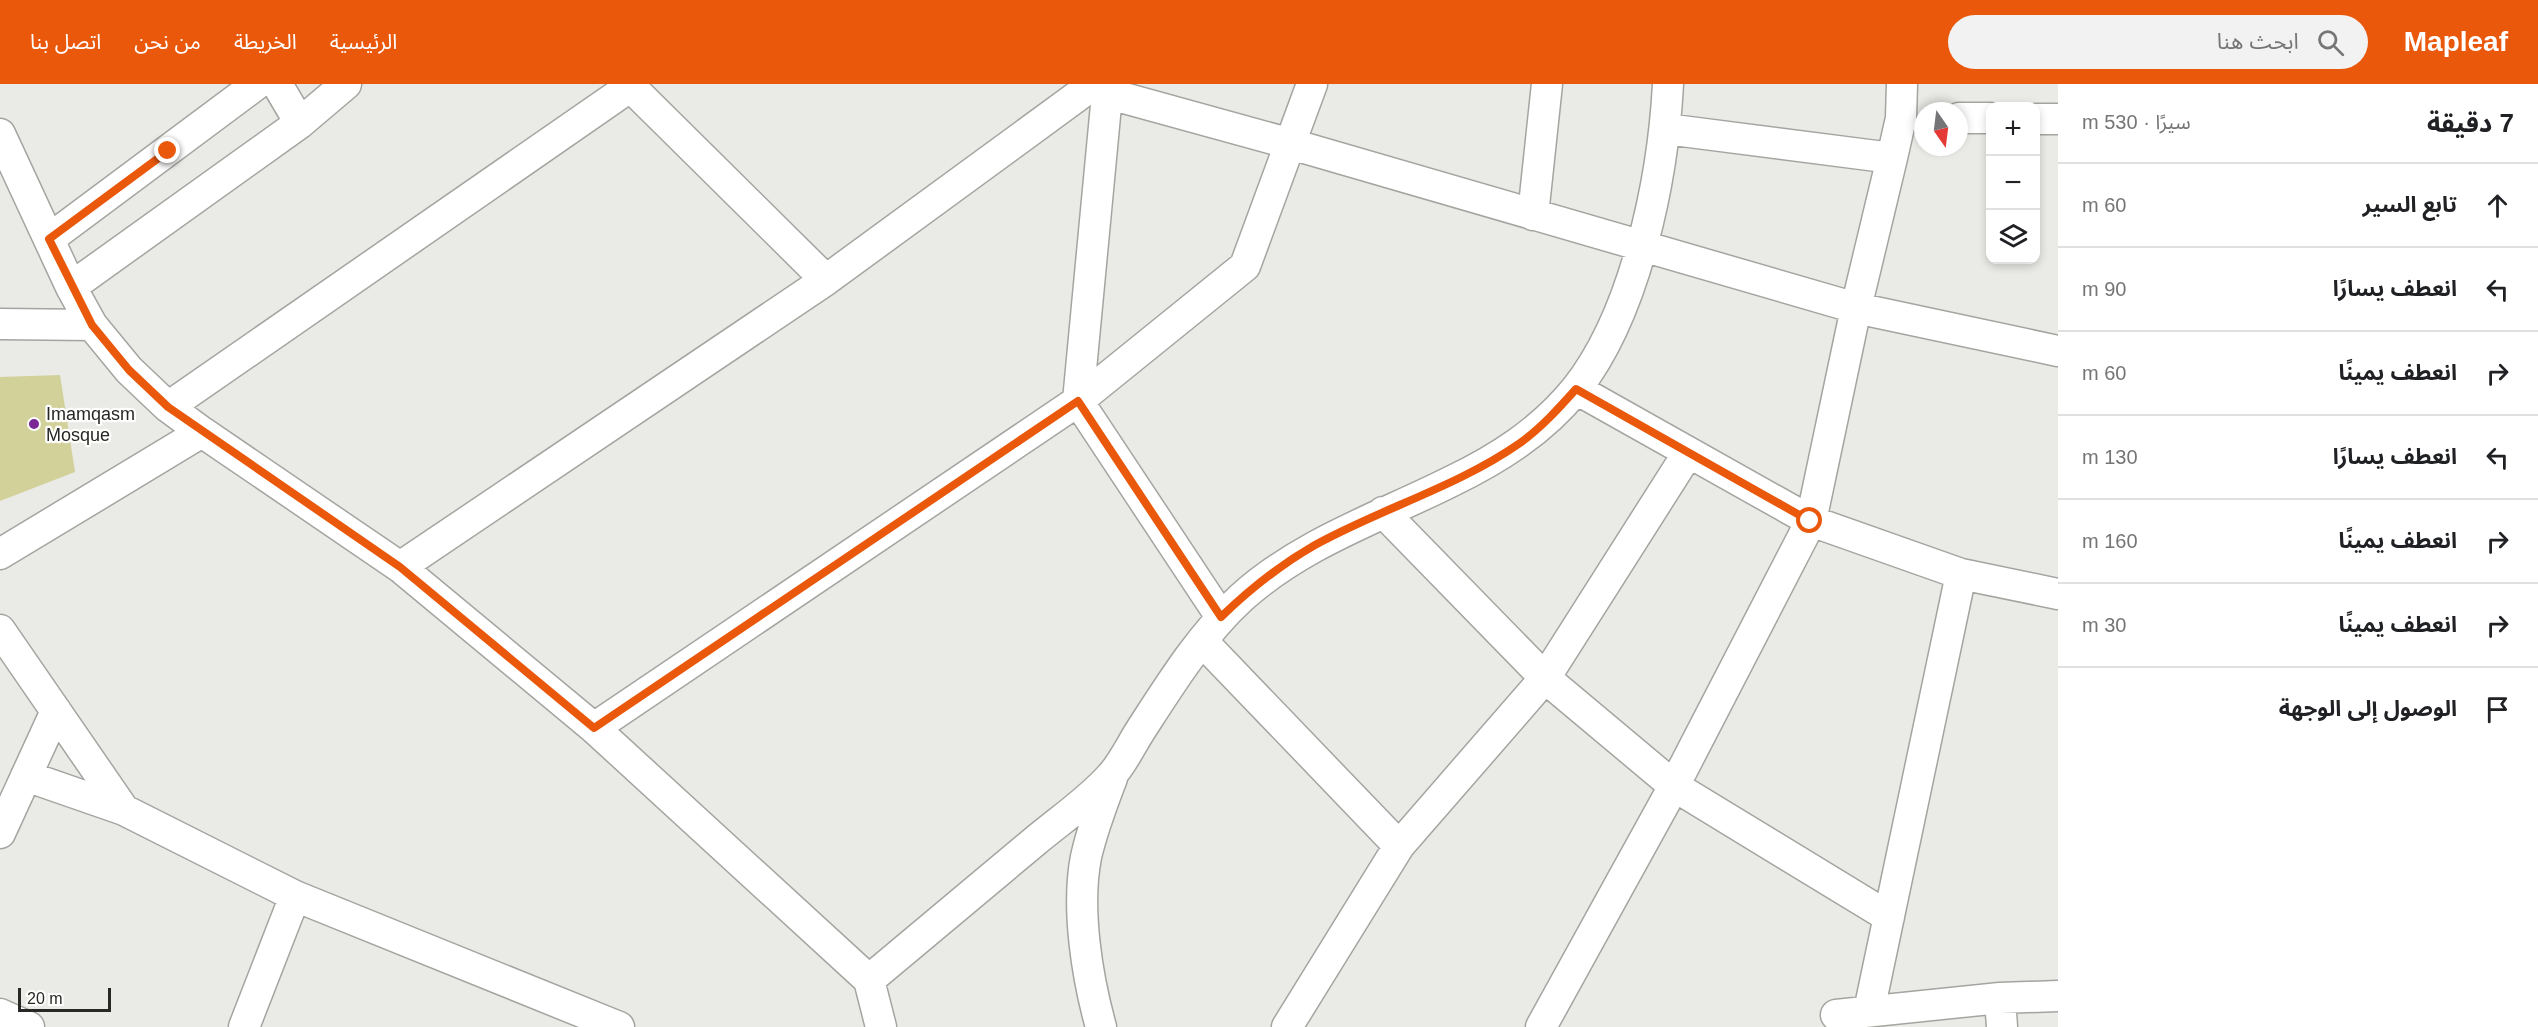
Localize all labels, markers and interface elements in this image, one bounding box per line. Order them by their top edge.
search box [1948,15,2368,69]
icon: search [2314,26,2347,59]
text: Mapleaf [2404,26,2508,57]
text: ابحث هنا [2217,29,2299,54]
text: اتصل بنا [30,30,101,53]
text: من نحن [134,30,201,53]
text: الخريطة [234,30,297,53]
text: الرئيسية [330,30,397,53]
north arrow [1914,102,1968,156]
map controls [1986,102,2040,264]
button: + [1986,102,2040,156]
text: 7 دقيقة [2427,108,2514,138]
text: سيرًا · 530 m [2082,111,2191,133]
route end [154,137,180,163]
button: − [1986,156,2040,210]
icon: ahead [2481,189,2514,222]
text: تابع السير [2363,192,2457,217]
text: 60 m [2082,194,2126,216]
button: layers [1986,210,2040,264]
icon: left [2481,273,2514,306]
text: انعطف يسارًا [2333,276,2457,301]
text: 90 m [2082,278,2126,300]
icon: right [2481,357,2514,390]
text: انعطف يمينًا [2338,360,2457,385]
text: 60 m [2082,362,2126,384]
place label: Imamqasm Mosque [46,404,135,445]
marker: Imamqasm Mosque [27,417,41,431]
icon: left [2481,441,2514,474]
text: انعطف يسارًا [2333,444,2457,469]
text: 130 m [2082,446,2138,468]
route start [1796,507,1822,533]
icon: right [2481,525,2514,558]
text: انعطف يمينًا [2338,528,2457,553]
text: 160 m [2082,530,2138,552]
icon: right [2481,609,2514,642]
text: انعطف يمينًا [2338,612,2457,637]
text: 30 m [2082,614,2126,636]
icon: arrive [2481,693,2514,726]
text: الوصول إلى الوجهة [2279,696,2457,721]
scale bar [18,985,111,1012]
text: 20 m [27,990,63,1007]

